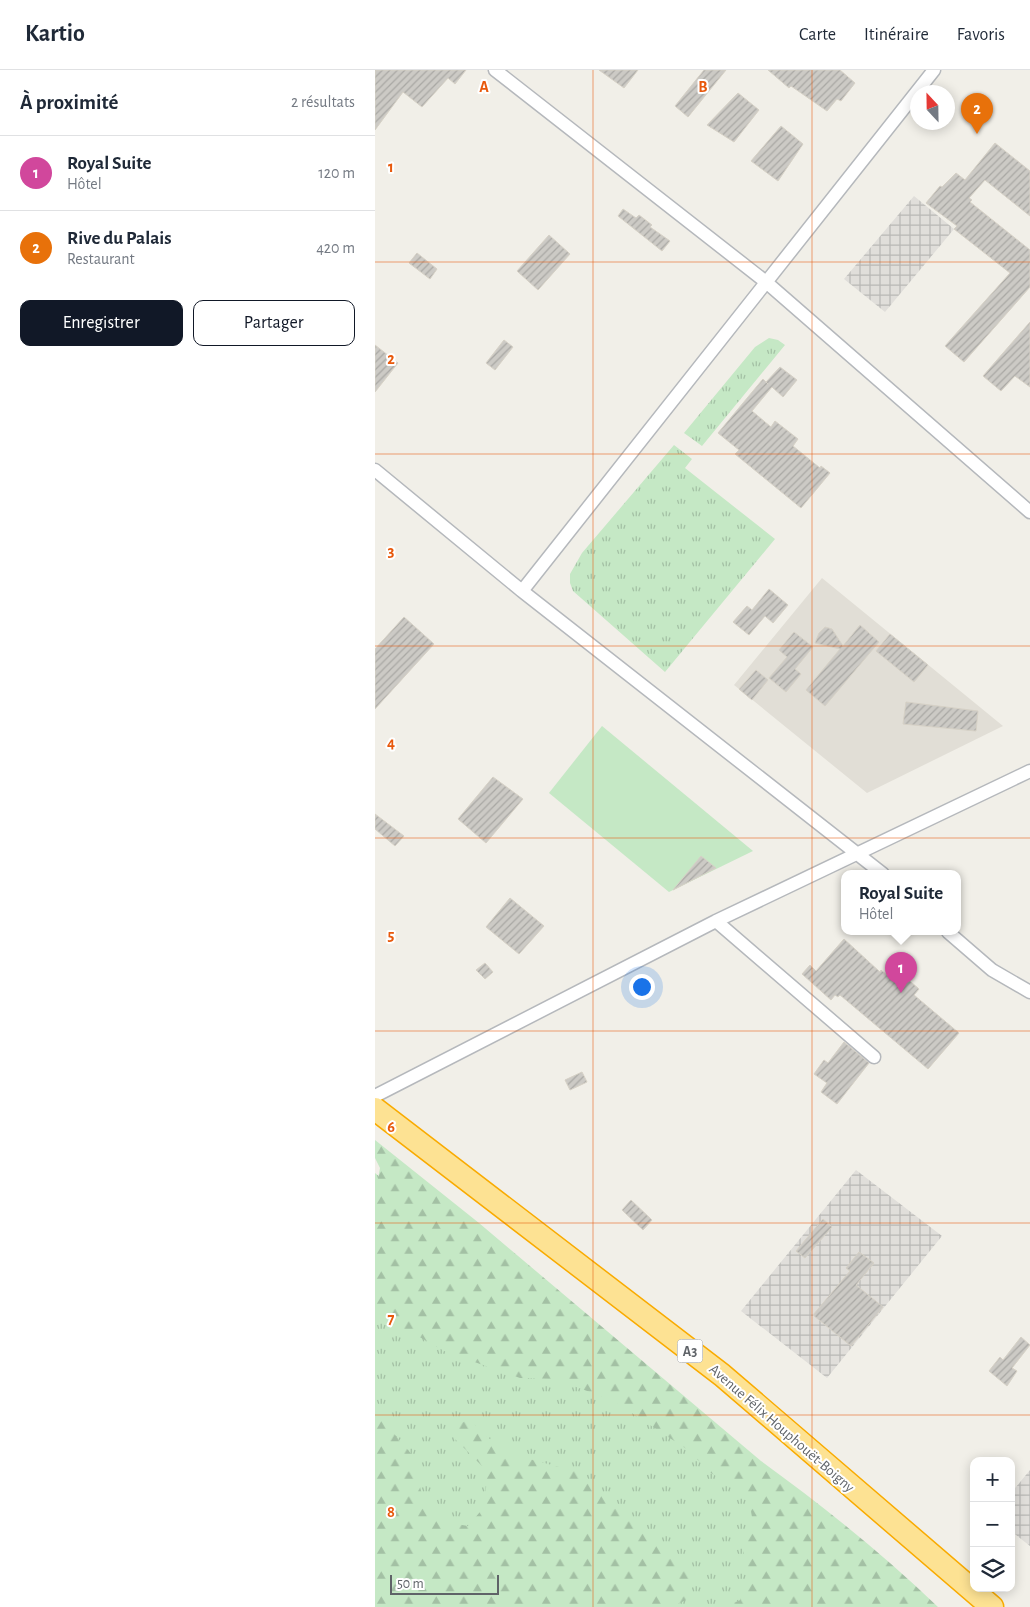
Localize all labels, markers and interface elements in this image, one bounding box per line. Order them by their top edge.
text: Kartio [25,22,85,46]
text: Carte [799,26,836,44]
text: Itinéraire [864,26,929,44]
text: Favoris [957,26,1005,44]
text: A [479,79,489,95]
text: B [698,79,708,95]
north arrow [910,85,955,130]
text: À proximité [20,92,118,113]
pin: 2 [961,93,993,134]
text: 2 résultats [291,94,355,110]
text: Royal Suite [67,154,152,173]
text: 1 [388,159,394,175]
text: 1 [33,165,39,181]
text: 120 m [318,165,355,181]
text: Hôtel [67,176,102,192]
text: Rive du Palais [67,229,172,248]
text: 2 [32,240,40,256]
text: 420 m [316,240,355,256]
text: Restaurant [67,251,135,267]
button: Enregistrer [20,300,183,346]
button: Partager [193,300,355,346]
text: 2 [387,351,395,367]
text: 3 [388,543,395,559]
text: 4 [387,735,395,751]
popup [841,870,961,935]
text: Royal Suite [859,884,943,903]
text: Hôtel [859,906,893,922]
text: 5 [388,927,395,943]
pin: 1 [885,952,917,993]
your location [629,974,655,1000]
text: 6 [387,1119,395,1135]
text: 7 [388,1311,395,1327]
road number: A3 [677,1340,703,1362]
street label: Avenue Félix Houphouët-Boigny [706,1362,857,1496]
map controls [970,1457,1015,1592]
button: + [970,1457,1015,1502]
button: − [970,1502,1015,1547]
text: 8 [387,1504,395,1520]
button: layers [970,1547,1015,1592]
scale bar [390,1572,499,1595]
text: 50 m [397,1577,424,1591]

